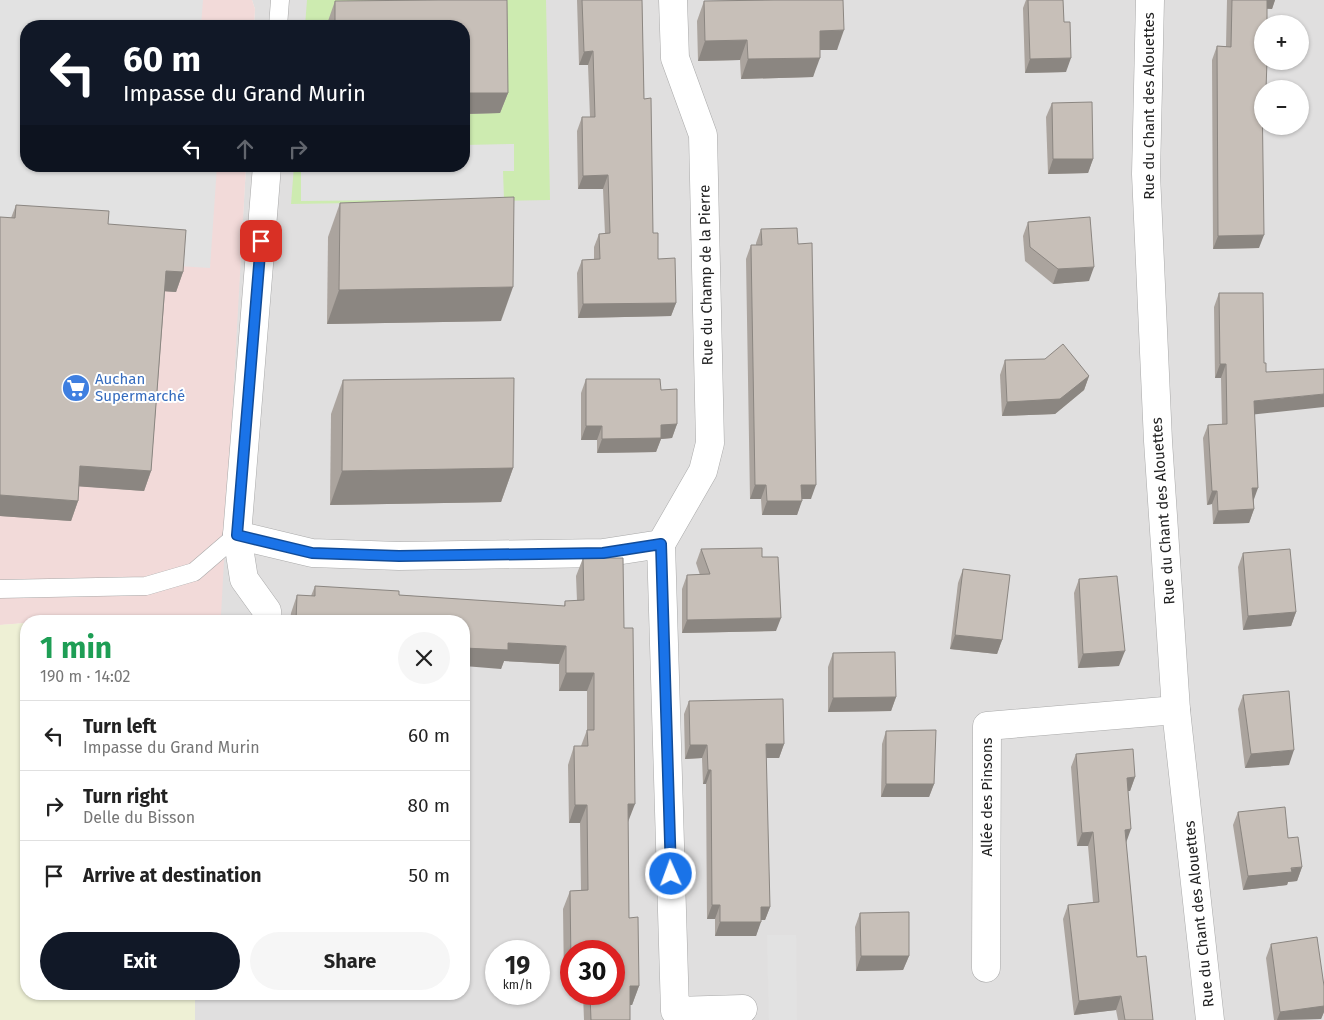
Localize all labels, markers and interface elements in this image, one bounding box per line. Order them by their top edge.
street label: Rue du Chant des Alouettes [1140,12,1158,200]
map controls [1254,15,1309,135]
button: + [1254,15,1309,70]
text: 60 m [123,38,201,80]
icon: left [40,40,105,105]
text: Impasse du Grand Murin [123,80,366,107]
button: − [1254,80,1309,135]
icon: left [178,135,206,163]
icon: ahead [231,135,259,163]
icon: right [284,135,312,163]
street label: Rue du Champ de la Pierre [695,185,717,365]
pin [240,220,282,262]
icon: arrive [247,227,275,255]
place label: Auchan Supermarché [95,370,185,405]
supermarket icon: Auchan Supermarché [61,373,91,403]
street label: Rue du Chant des Alouettes [1147,417,1179,605]
text: 1 min [40,630,112,666]
button: close [398,632,450,684]
text: 190 m · 14:02 [40,667,130,686]
text: Turn left [83,715,157,738]
icon: left [40,722,68,750]
text: 60 m [408,724,450,747]
street label: Allée des Pinsons [978,737,996,857]
text: Impasse du Grand Murin [83,738,260,757]
text: Turn right [83,785,168,808]
icon: right [40,792,68,820]
text: 80 m [408,794,450,817]
text: Delle du Bisson [83,808,195,827]
street label: Rue du Chant des Alouettes [1180,820,1218,1008]
position arrow [644,847,696,899]
icon: arrive [40,862,68,890]
text: Arrive at destination [83,864,262,887]
text: 50 m [409,864,450,887]
button: Exit [40,932,240,990]
button: Share [250,932,450,990]
speed limit sign: 30 [560,940,625,1005]
text: 19 [505,951,530,981]
text: km/h [503,978,532,992]

